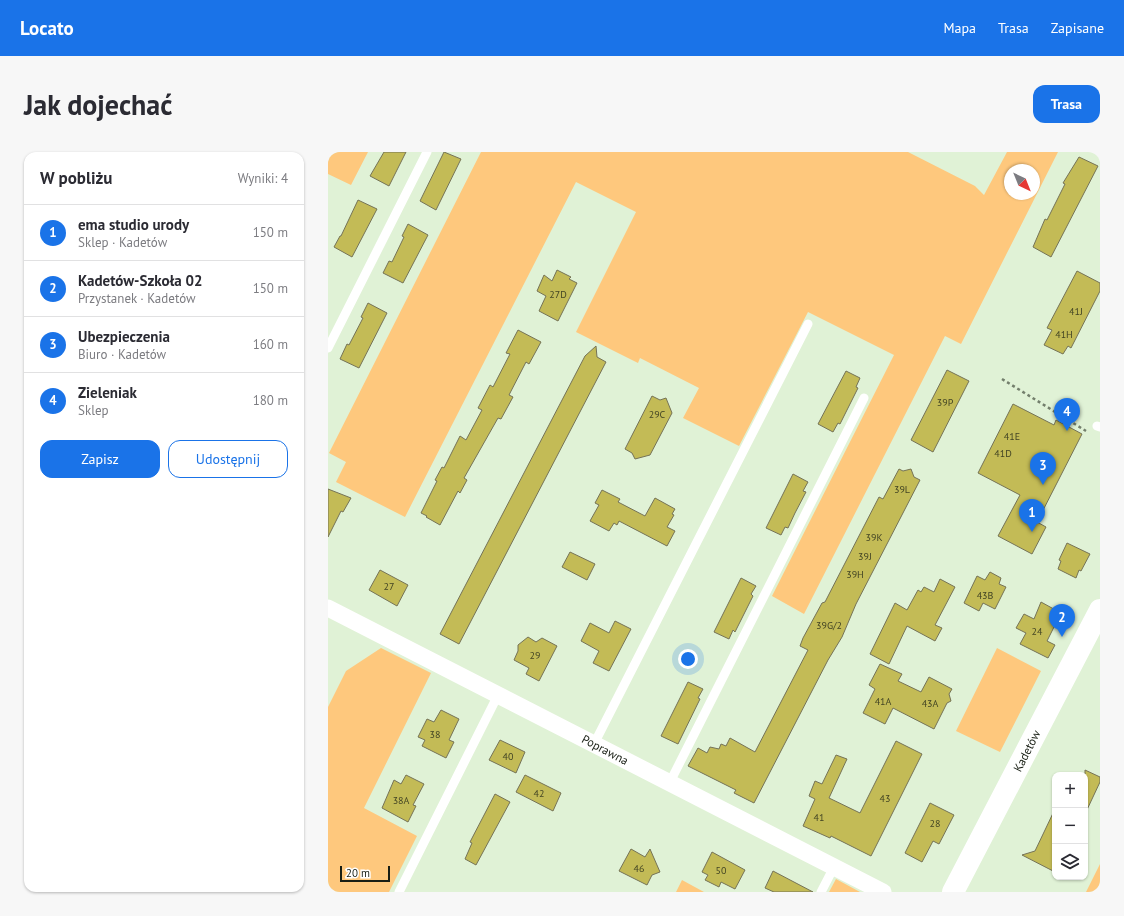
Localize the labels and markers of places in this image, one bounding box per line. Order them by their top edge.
pin: 4 [1054,398,1080,431]
pin: 3 [1030,452,1056,485]
pin: 1 [1019,499,1045,532]
pin: 2 [1049,604,1075,637]

